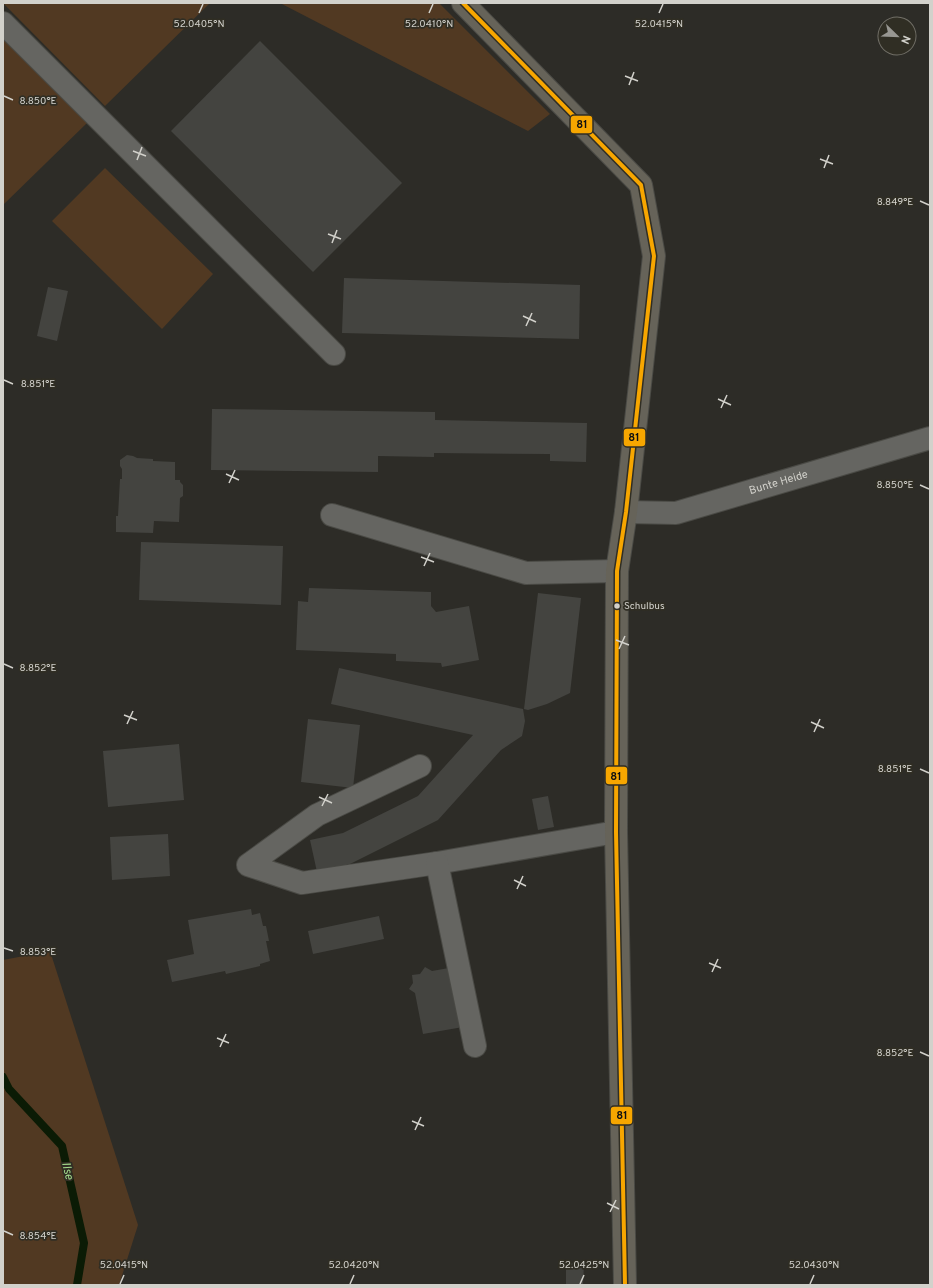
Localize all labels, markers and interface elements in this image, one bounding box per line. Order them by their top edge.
north arrow [877,16,917,56]
text: 52.0405°N [174,18,224,31]
text: 52.0410°N [405,18,453,31]
text: 52.0415°N [635,18,683,31]
text: N [897,33,913,46]
text: 8.850°E [19,95,57,108]
line badge: 81 [570,115,593,134]
text: 81 [576,118,588,132]
text: 8.849°E [877,196,913,209]
text: 8.851°E [21,378,55,391]
line badge: 81 [623,428,646,447]
text: 81 [628,431,640,445]
street label: Bunte Heide [748,467,810,498]
text: 8.850°E [876,479,914,492]
place label: Schulbus [624,600,665,613]
marker: Schulbus [612,601,622,611]
text: 8.852°E [20,662,56,675]
text: 8.851°E [878,763,912,776]
line badge: 81 [605,766,628,785]
text: 81 [610,770,622,784]
text: 8.853°E [20,946,56,959]
text: 8.852°E [877,1047,913,1060]
line badge: 81 [610,1106,633,1125]
text: 81 [616,1109,628,1123]
water label: Ilse [57,1161,77,1182]
text: 8.854°E [19,1230,57,1243]
text: 52.0415°N [100,1259,148,1272]
text: 52.0420°N [329,1259,379,1272]
text: 52.0425°N [559,1259,609,1272]
text: 52.0430°N [789,1259,839,1272]

